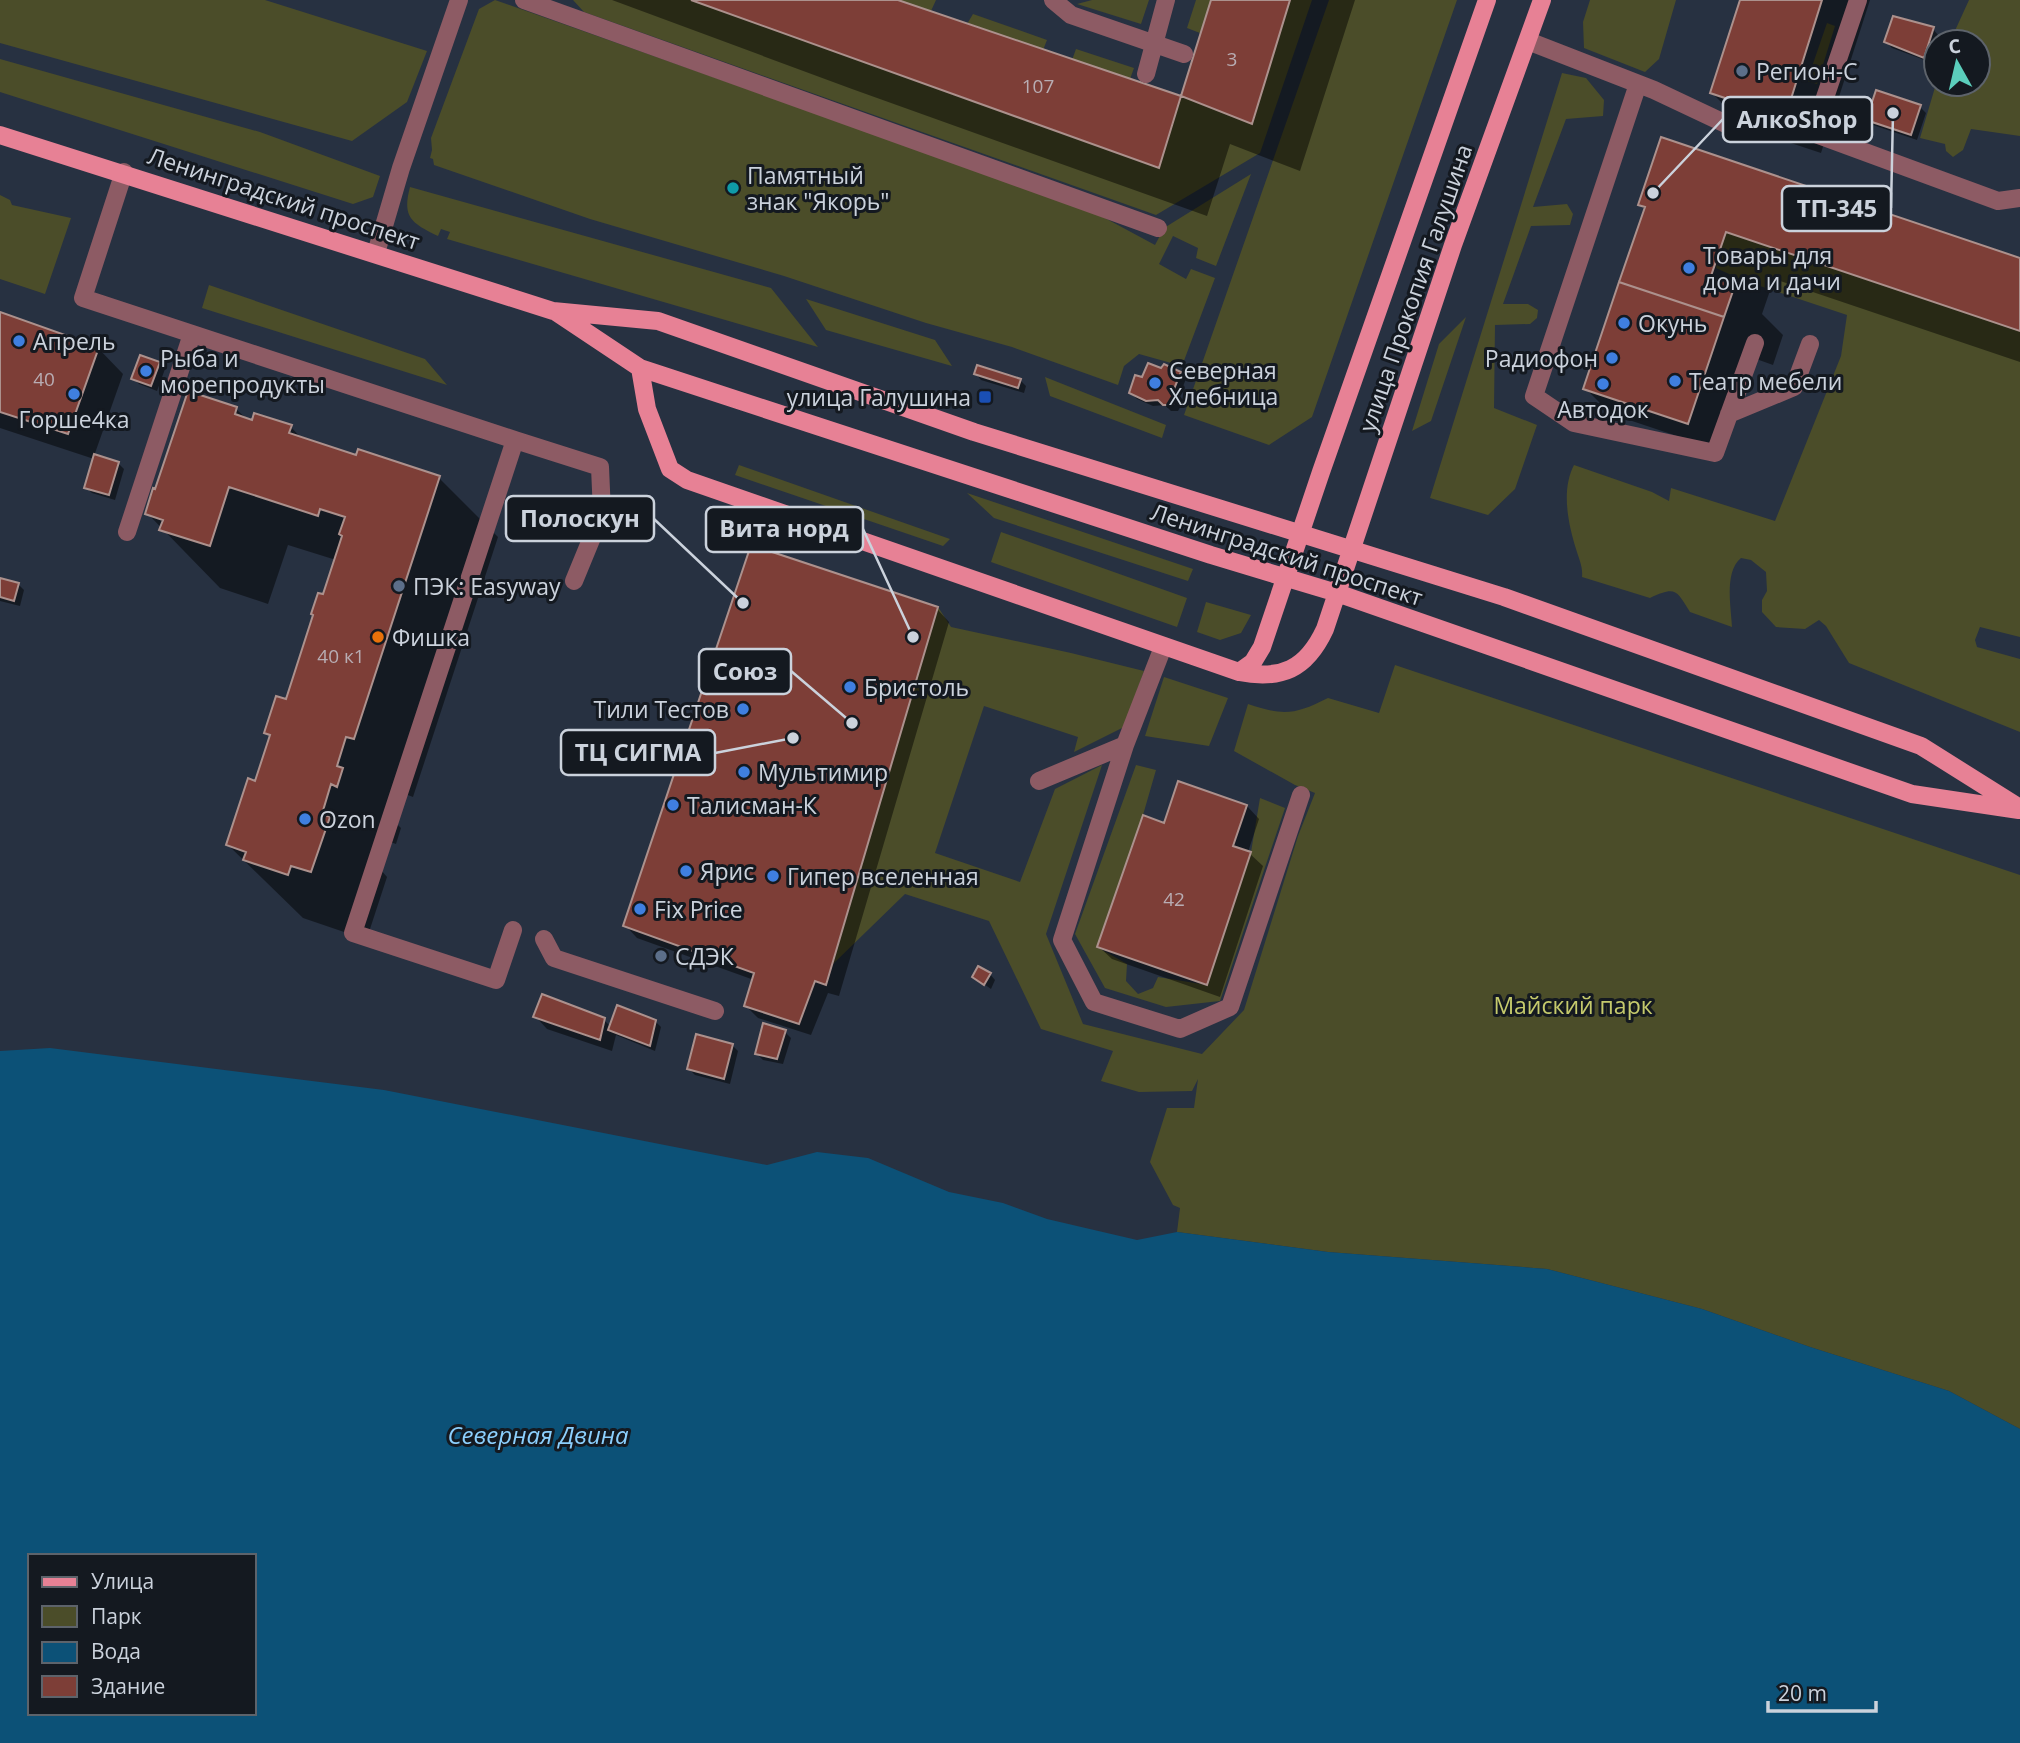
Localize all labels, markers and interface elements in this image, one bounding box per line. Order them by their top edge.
north arrow [1922,28,1992,98]
text: С [1947,32,1962,60]
house number: 3 [1227,46,1237,72]
place label: Регион-С [1756,55,1858,87]
marker: Регион-С [1734,63,1750,79]
house number: 107 [1022,73,1054,99]
callout: АлкоShop [1723,97,1872,142]
text: АлкоShop [1737,102,1857,135]
street label: Ленинградский проспект [144,139,424,257]
street label: улица Прокопия Галушина [1351,140,1479,436]
place label: Памятный знак "Якорь" [747,159,890,217]
marker: Памятный знак "Якорь" [725,180,741,196]
callout: ТП-345 [1782,186,1891,231]
text: ТП-345 [1797,191,1877,224]
place label: Товары для дома и дачи [1703,239,1841,297]
marker: Товары для дома и дачи [1681,260,1697,276]
place label: Окунь [1638,307,1707,339]
marker: Окунь [1616,315,1632,331]
place label: Апрель [33,325,116,357]
marker: Апрель [11,333,27,349]
place label: Рыба и морепродукты [160,342,325,400]
place label: Радиофон [1485,342,1598,374]
marker: Радиофон [1604,350,1620,366]
place label: Северная Хлебница [1169,354,1278,412]
marker: Рыба и морепродукты [138,363,154,379]
place label: Театр мебели [1689,365,1842,397]
house number: 40 [33,366,55,392]
marker: Театр мебели [1667,373,1683,389]
marker: Северная Хлебница [1147,375,1163,391]
marker: Автодок [1595,376,1611,392]
place label: улица Галушина [787,381,971,413]
marker: Горше4ка [66,386,82,402]
marker: улица Галушина [977,389,993,405]
place label: Автодок [1557,393,1649,425]
place label: Горше4ка [18,403,130,435]
street label: Ленинградский проспект [1147,495,1427,613]
callout: Полоскун [506,496,654,541]
text: Полоскун [520,501,640,534]
callout: Вита норд [706,507,863,552]
text: Вита норд [719,511,849,544]
place label: ПЭК: Easyway [413,570,561,602]
marker: ПЭК: Easyway [391,578,407,594]
place label: Фишка [392,621,470,653]
marker: Фишка [370,629,386,645]
house number: 40 к1 [317,643,365,669]
callout: Союз [699,649,791,694]
text: Союз [713,654,777,687]
place label: Бристоль [864,671,969,703]
marker: Бристоль [842,679,858,695]
place label: Тили Тестов [593,693,729,725]
marker: Тили Тестов [735,701,751,717]
callout: ТЦ СИГМА [561,730,715,775]
text: ТЦ СИГМА [575,735,702,768]
place label: Мультимир [758,756,888,788]
marker: Мультимир [736,764,752,780]
place label: Талисман-К [687,789,818,821]
marker: Талисман-К [665,797,681,813]
place label: Ozon [319,803,376,835]
marker: Ozon [297,811,313,827]
place label: Ярис [700,855,754,887]
place label: Гипер вселенная [787,860,979,892]
marker: Ярис [678,863,694,879]
marker: Гипер вселенная [765,868,781,884]
house number: 42 [1163,886,1185,912]
place label: Fix Price [654,893,743,925]
marker: Fix Price [632,901,648,917]
place label: СДЭК [675,940,735,972]
marker: СДЭК [653,948,669,964]
park label: Майский парк [1493,989,1653,1021]
water label: Северная Двина [447,1418,629,1451]
legend [28,1554,256,1715]
text: Улица [91,1567,154,1595]
text: Парк [91,1602,142,1630]
text: Вода [91,1637,141,1665]
scale bar [1768,1670,1876,1714]
text: Здание [91,1672,165,1700]
text: 20 m [1778,1679,1827,1707]

